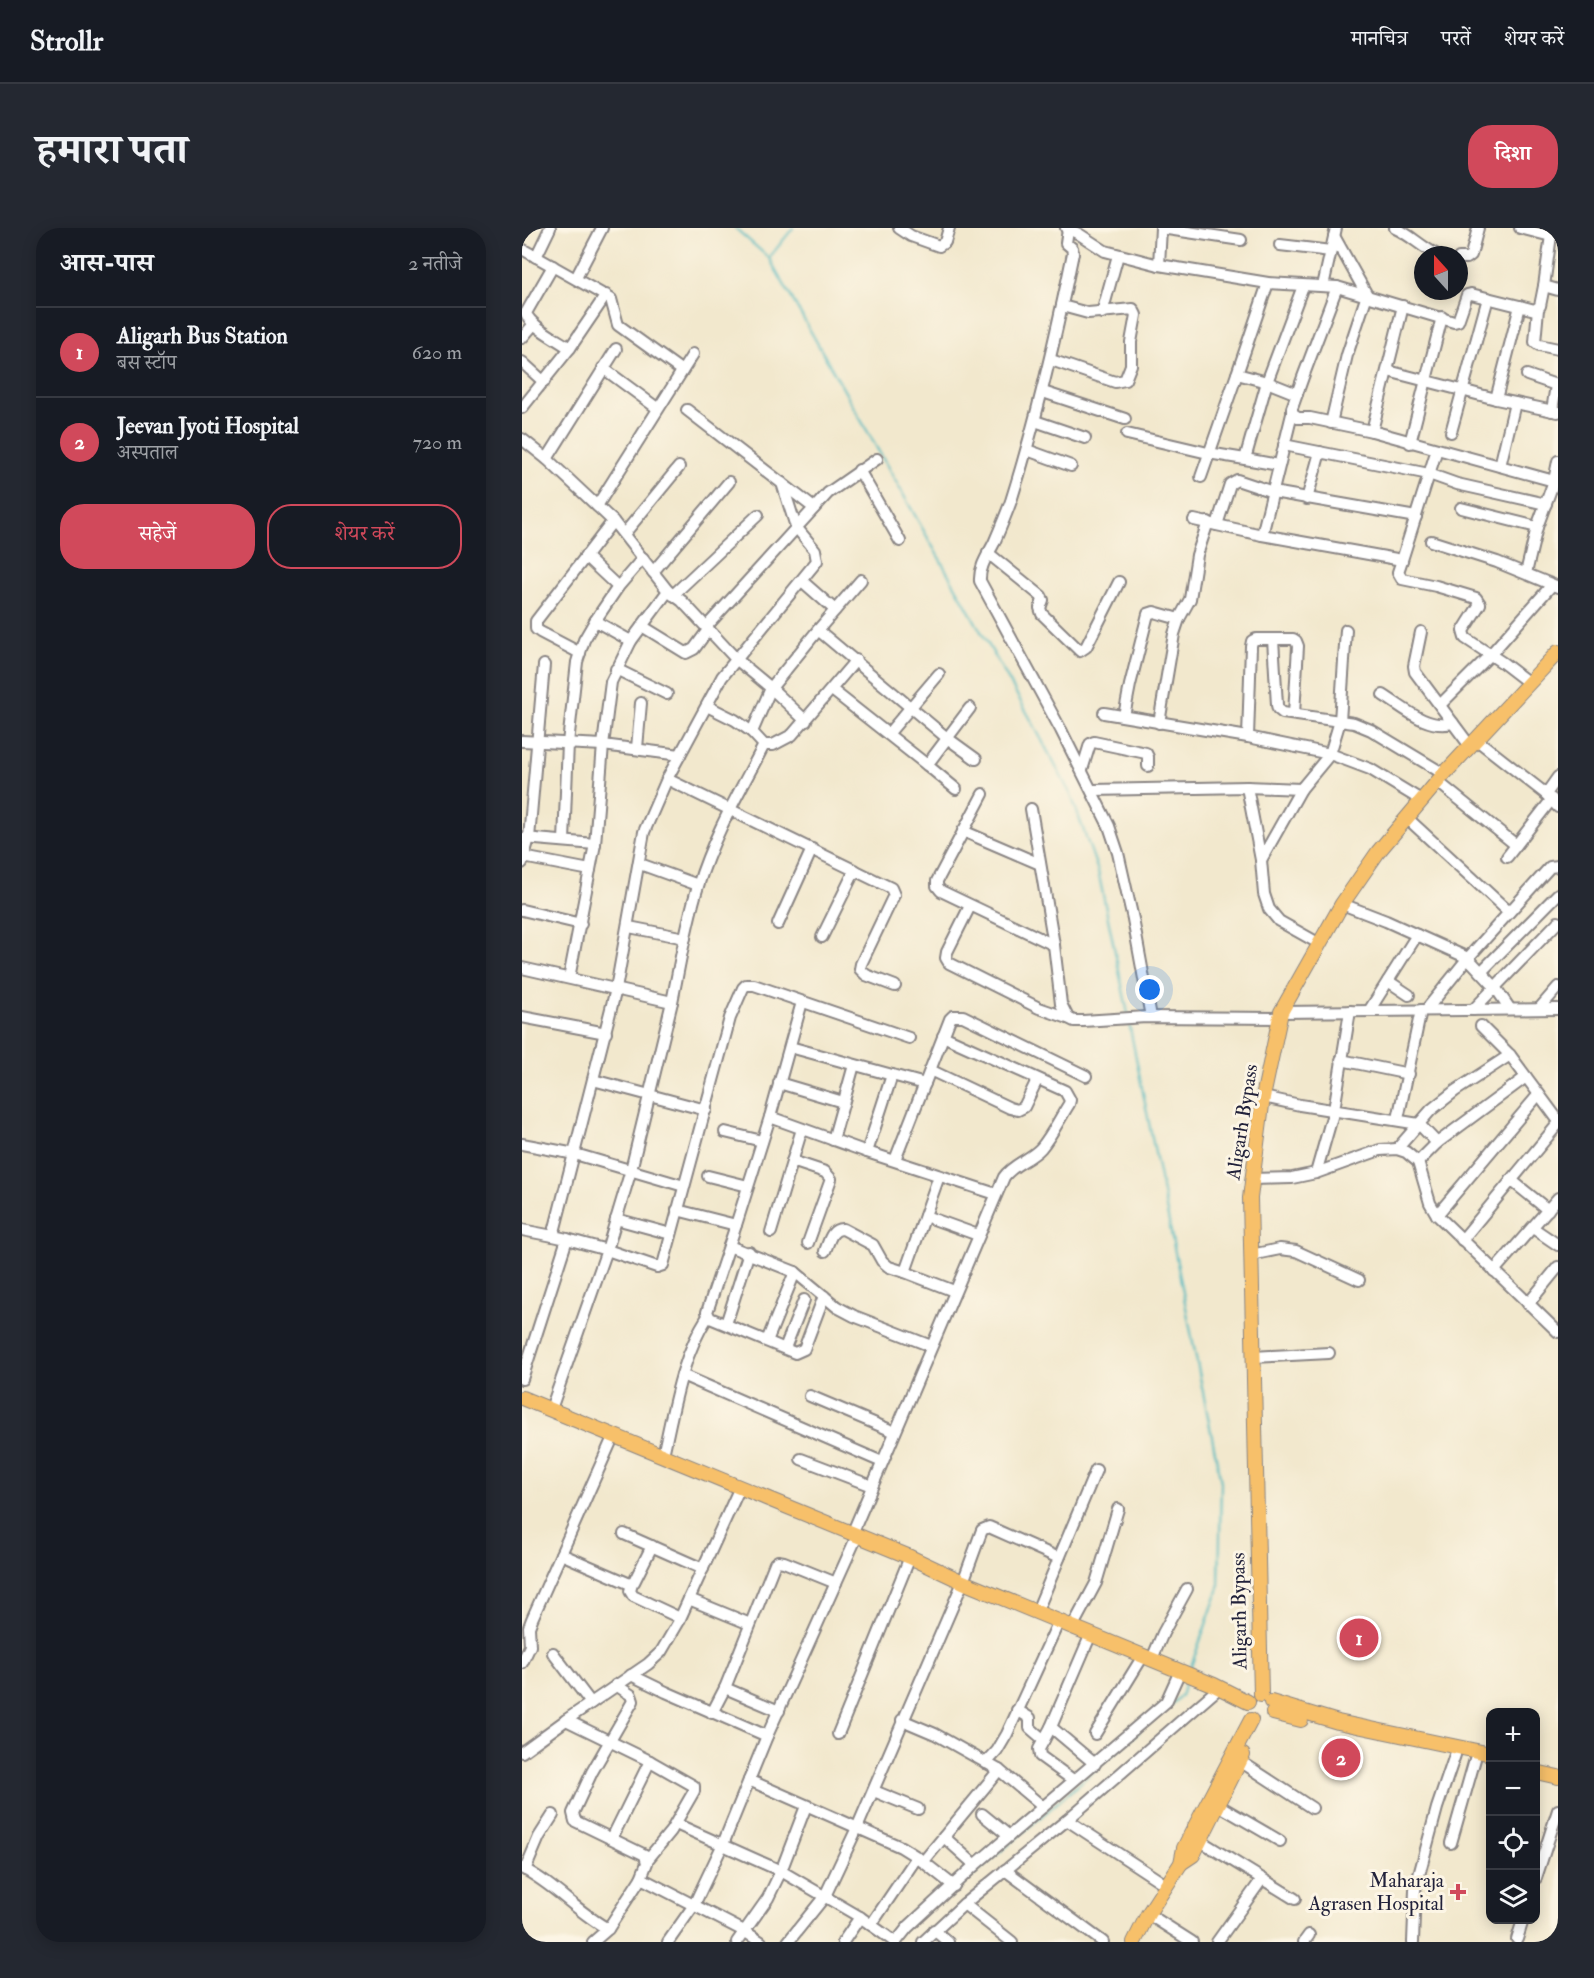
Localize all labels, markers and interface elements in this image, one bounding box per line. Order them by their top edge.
text: Strollr [30,24,103,59]
text: मानचित्र [1351,25,1408,52]
text: परतें [1441,25,1471,52]
text: शेयर करें [1504,25,1564,52]
text: हमारा पता [36,124,188,176]
button: दिशा [1468,125,1558,188]
north arrow [1414,246,1468,300]
text: आस-पास [60,247,154,279]
text: 2 नतीजे [408,251,462,276]
text: Aligarh Bus Station [117,322,288,350]
text: 1 [76,340,83,365]
text: 620 m [412,340,462,365]
text: बस स्टॉप [117,350,177,375]
text: Jeevan Jyoti Hospital [117,412,299,440]
text: 2 [74,430,85,455]
text: 720 m [413,430,462,455]
text: अस्पताल [117,440,178,465]
button: सहेजें [60,504,255,569]
button: शेयर करें [267,504,462,569]
your location [1135,975,1164,1004]
street label: Aligarh Bypass [1220,1062,1265,1183]
street label: Aligarh Bypass [1225,1552,1254,1671]
pin: 1 [1340,1616,1378,1660]
map controls [1486,1708,1540,1924]
button: + [1486,1708,1540,1762]
pin: 2 [1322,1736,1360,1780]
button: − [1486,1762,1540,1816]
button: locate [1486,1816,1540,1870]
place label: Maharaja Agrasen Hospital [1307,1868,1445,1917]
button: layers [1486,1870,1540,1924]
marker: Maharaja Agrasen Hospital [1449,1883,1467,1901]

